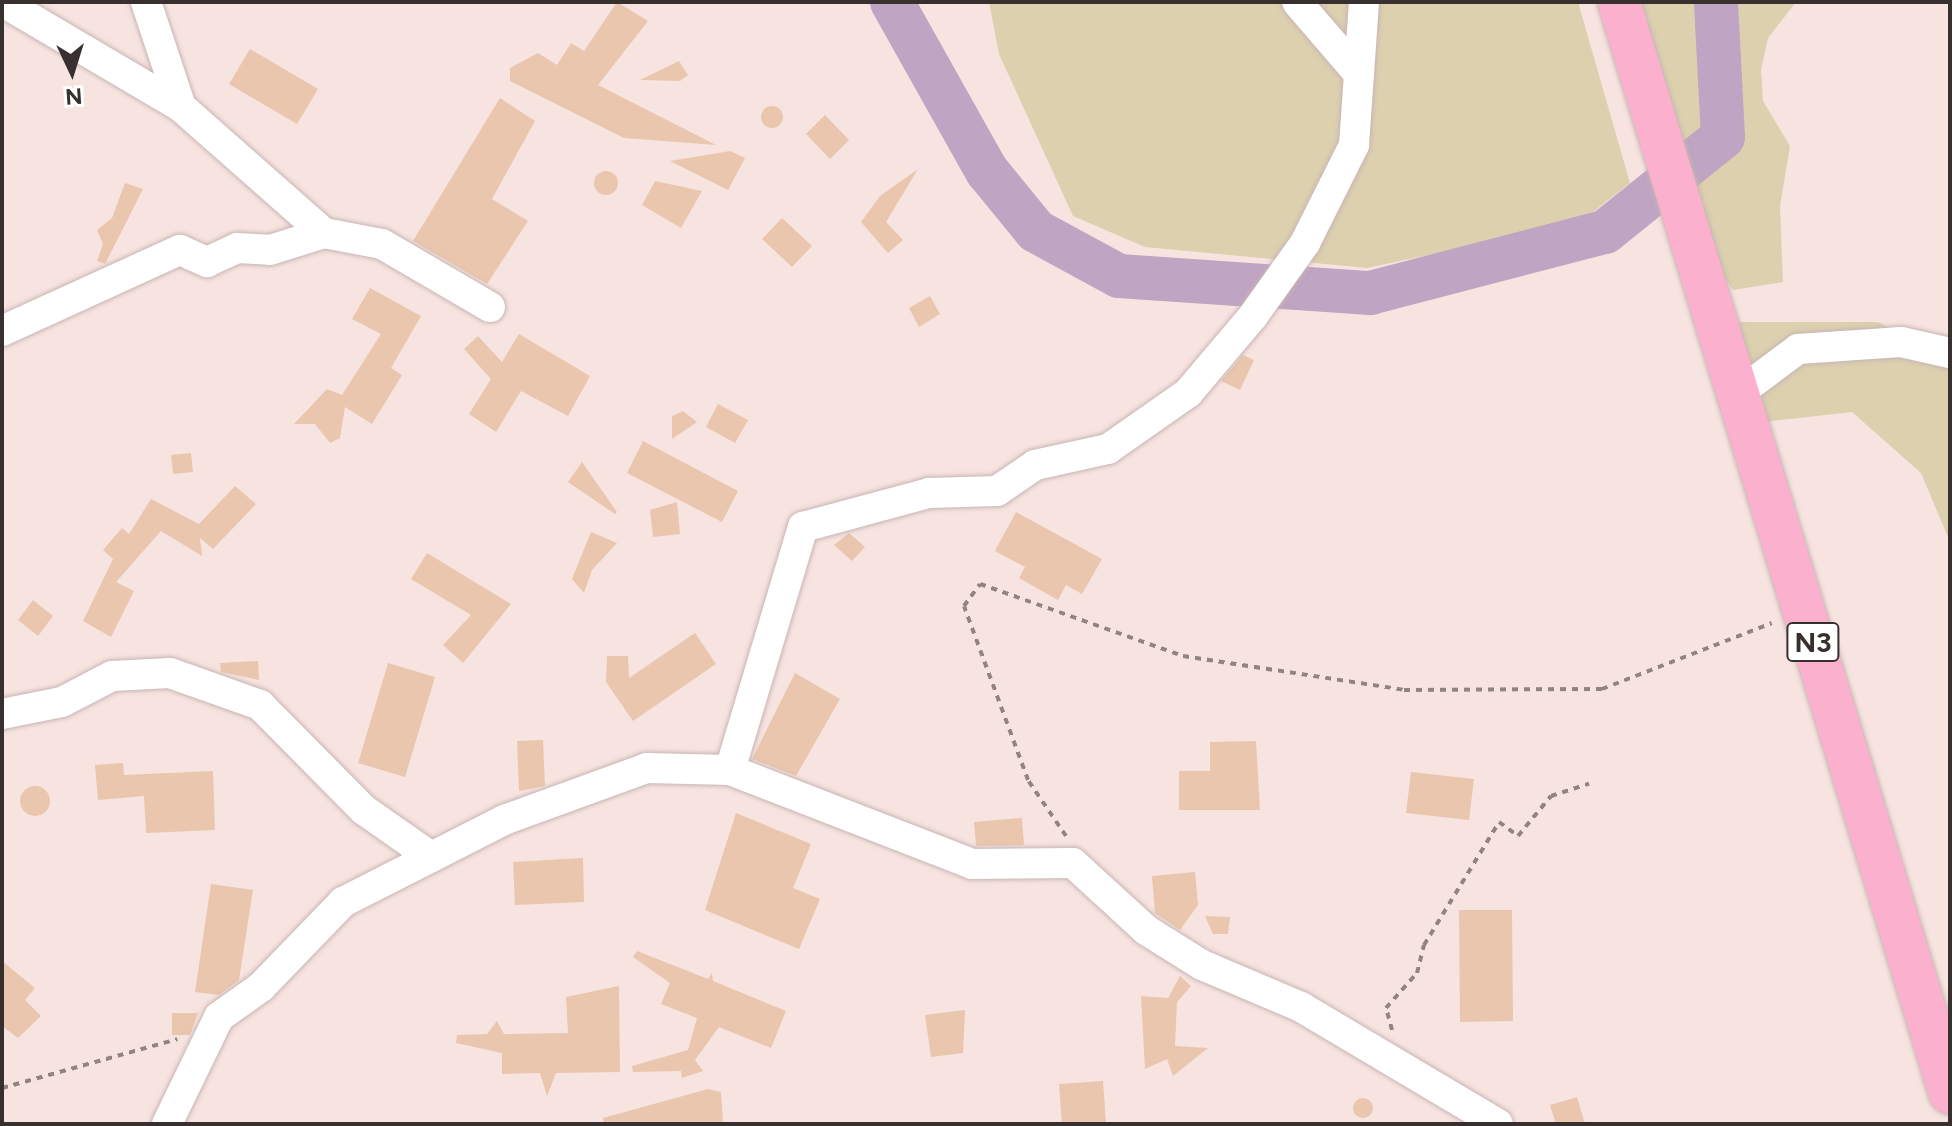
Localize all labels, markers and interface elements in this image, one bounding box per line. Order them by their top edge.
north arrow [32,32,112,112]
text: N [64,82,83,111]
road number: N3 [1785,618,1841,666]

